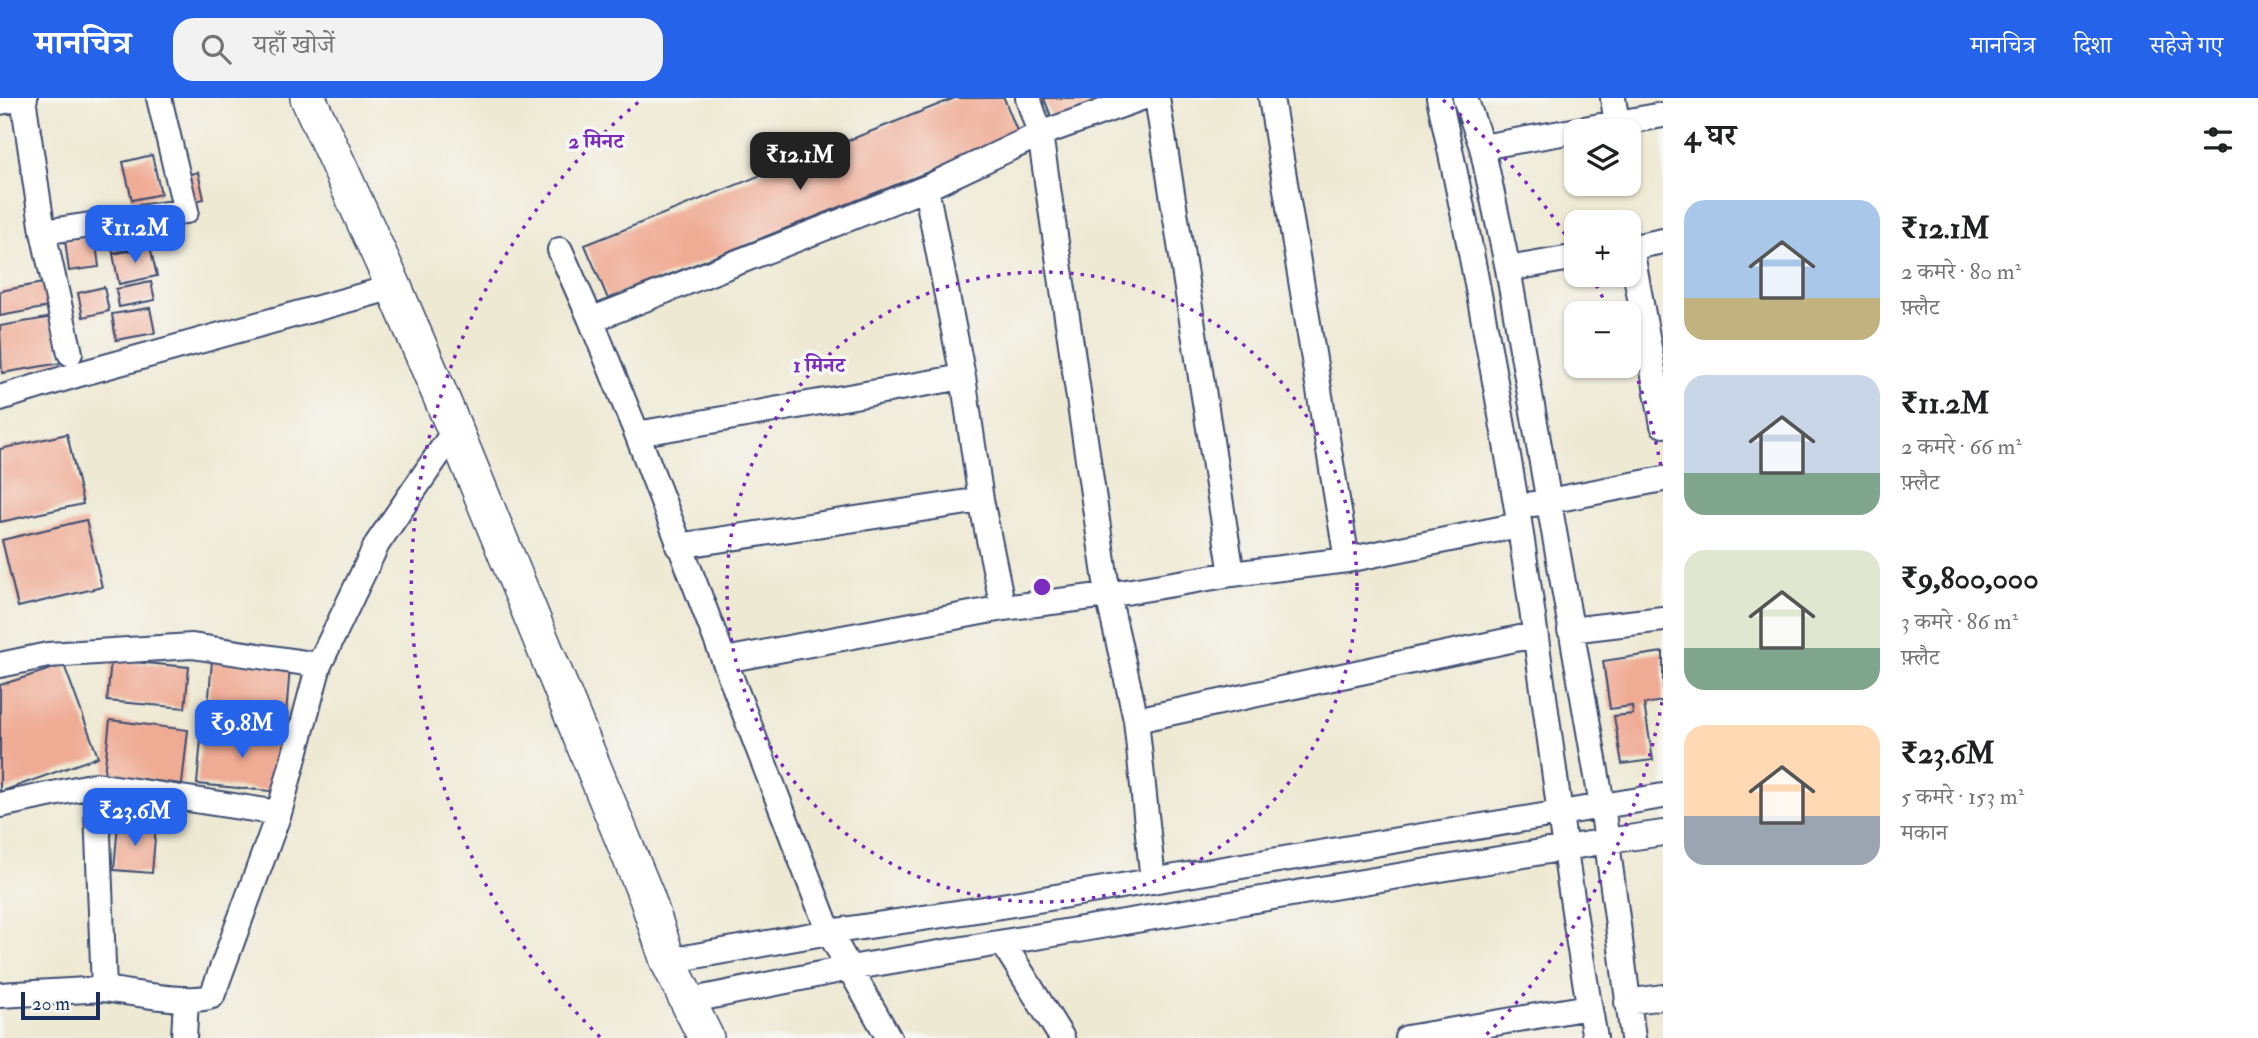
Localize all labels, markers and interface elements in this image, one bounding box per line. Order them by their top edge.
search box [173,18,663,81]
text: मानचित्र [35,23,131,64]
text: यहाँ खोजें [253,29,335,61]
icon: search [197,30,235,68]
text: मानचित्र [1970,30,2036,61]
text: दिशा [2074,30,2112,61]
text: सहेजे गए [2150,30,2223,61]
text: 4 घर [1684,117,1736,154]
map controls [1564,119,1641,378]
button: layers [1564,119,1641,196]
icon: filters [2199,121,2237,159]
text: 2 मिनट [569,128,625,155]
pin: ₹12.1M [743,132,857,192]
text: ₹12.1M [766,140,834,169]
pin: ₹11.2M [78,206,192,265]
button: + [1564,210,1641,287]
text: ₹12.1M [1901,210,1989,247]
text: ₹11.2M [101,213,169,242]
icon: home [1740,228,1824,312]
text: 2 कमरे · 80 m² [1901,257,2021,286]
text: फ़्लैट [1901,293,1939,322]
button: − [1564,301,1641,378]
text: 1 मिनट [793,352,847,379]
text: ₹11.2M [1901,385,1989,422]
icon: home [1740,403,1824,487]
text: 2 कमरे · 66 m² [1901,432,2022,461]
text: फ़्लैट [1901,468,1939,497]
text: ₹9,800,000 [1901,560,2039,597]
centre of rings [1030,575,1054,599]
icon: home [1740,578,1824,662]
text: 3 कमरे · 86 m² [1901,607,2018,636]
text: फ़्लैट [1901,643,1939,672]
pin: ₹9.8M [193,700,291,760]
text: ₹9.8M [211,708,273,737]
text: ₹23.6M [1901,735,1995,772]
icon: home [1740,753,1824,837]
text: 5 कमरे · 153 m² [1901,782,2024,811]
pin: ₹23.6M [78,788,192,848]
text: ₹23.6M [99,796,171,825]
text: मकान [1901,818,1948,847]
scale bar [21,989,100,1021]
text: 20 m [32,992,70,1016]

